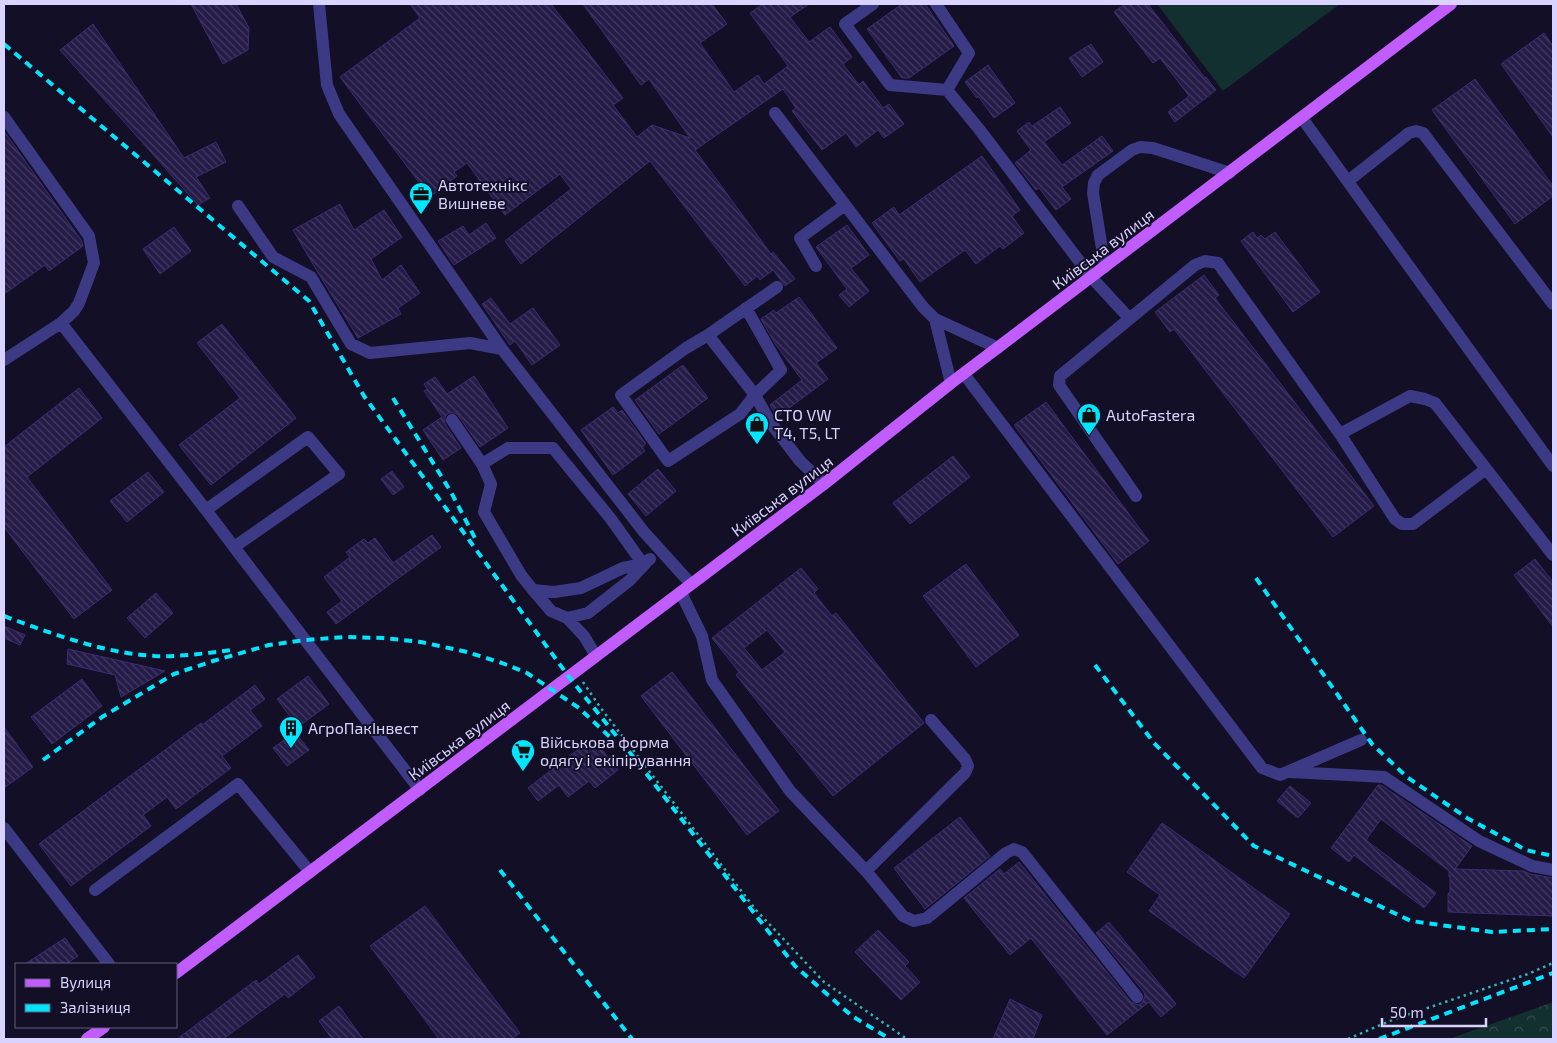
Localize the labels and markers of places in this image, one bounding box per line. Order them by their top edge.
place label: Автотехнікс Вишневе [438,175,528,212]
office icon: Автотехнікс Вишневе [408,181,434,215]
shop icon: AutoFastera [1076,402,1102,436]
place label: СТО VW T4, T5, LT [774,405,840,442]
place label: AutoFastera [1106,405,1195,424]
shop icon: СТО VW T4, T5, LT [744,411,770,445]
building icon: АгроПакІнвест [278,715,304,749]
place label: АгроПакІнвест [308,718,419,737]
place label: Військова форма одягу і екіпірування [540,732,691,770]
supermarket icon: Військова форма одягу і екіпірування [510,738,536,772]

